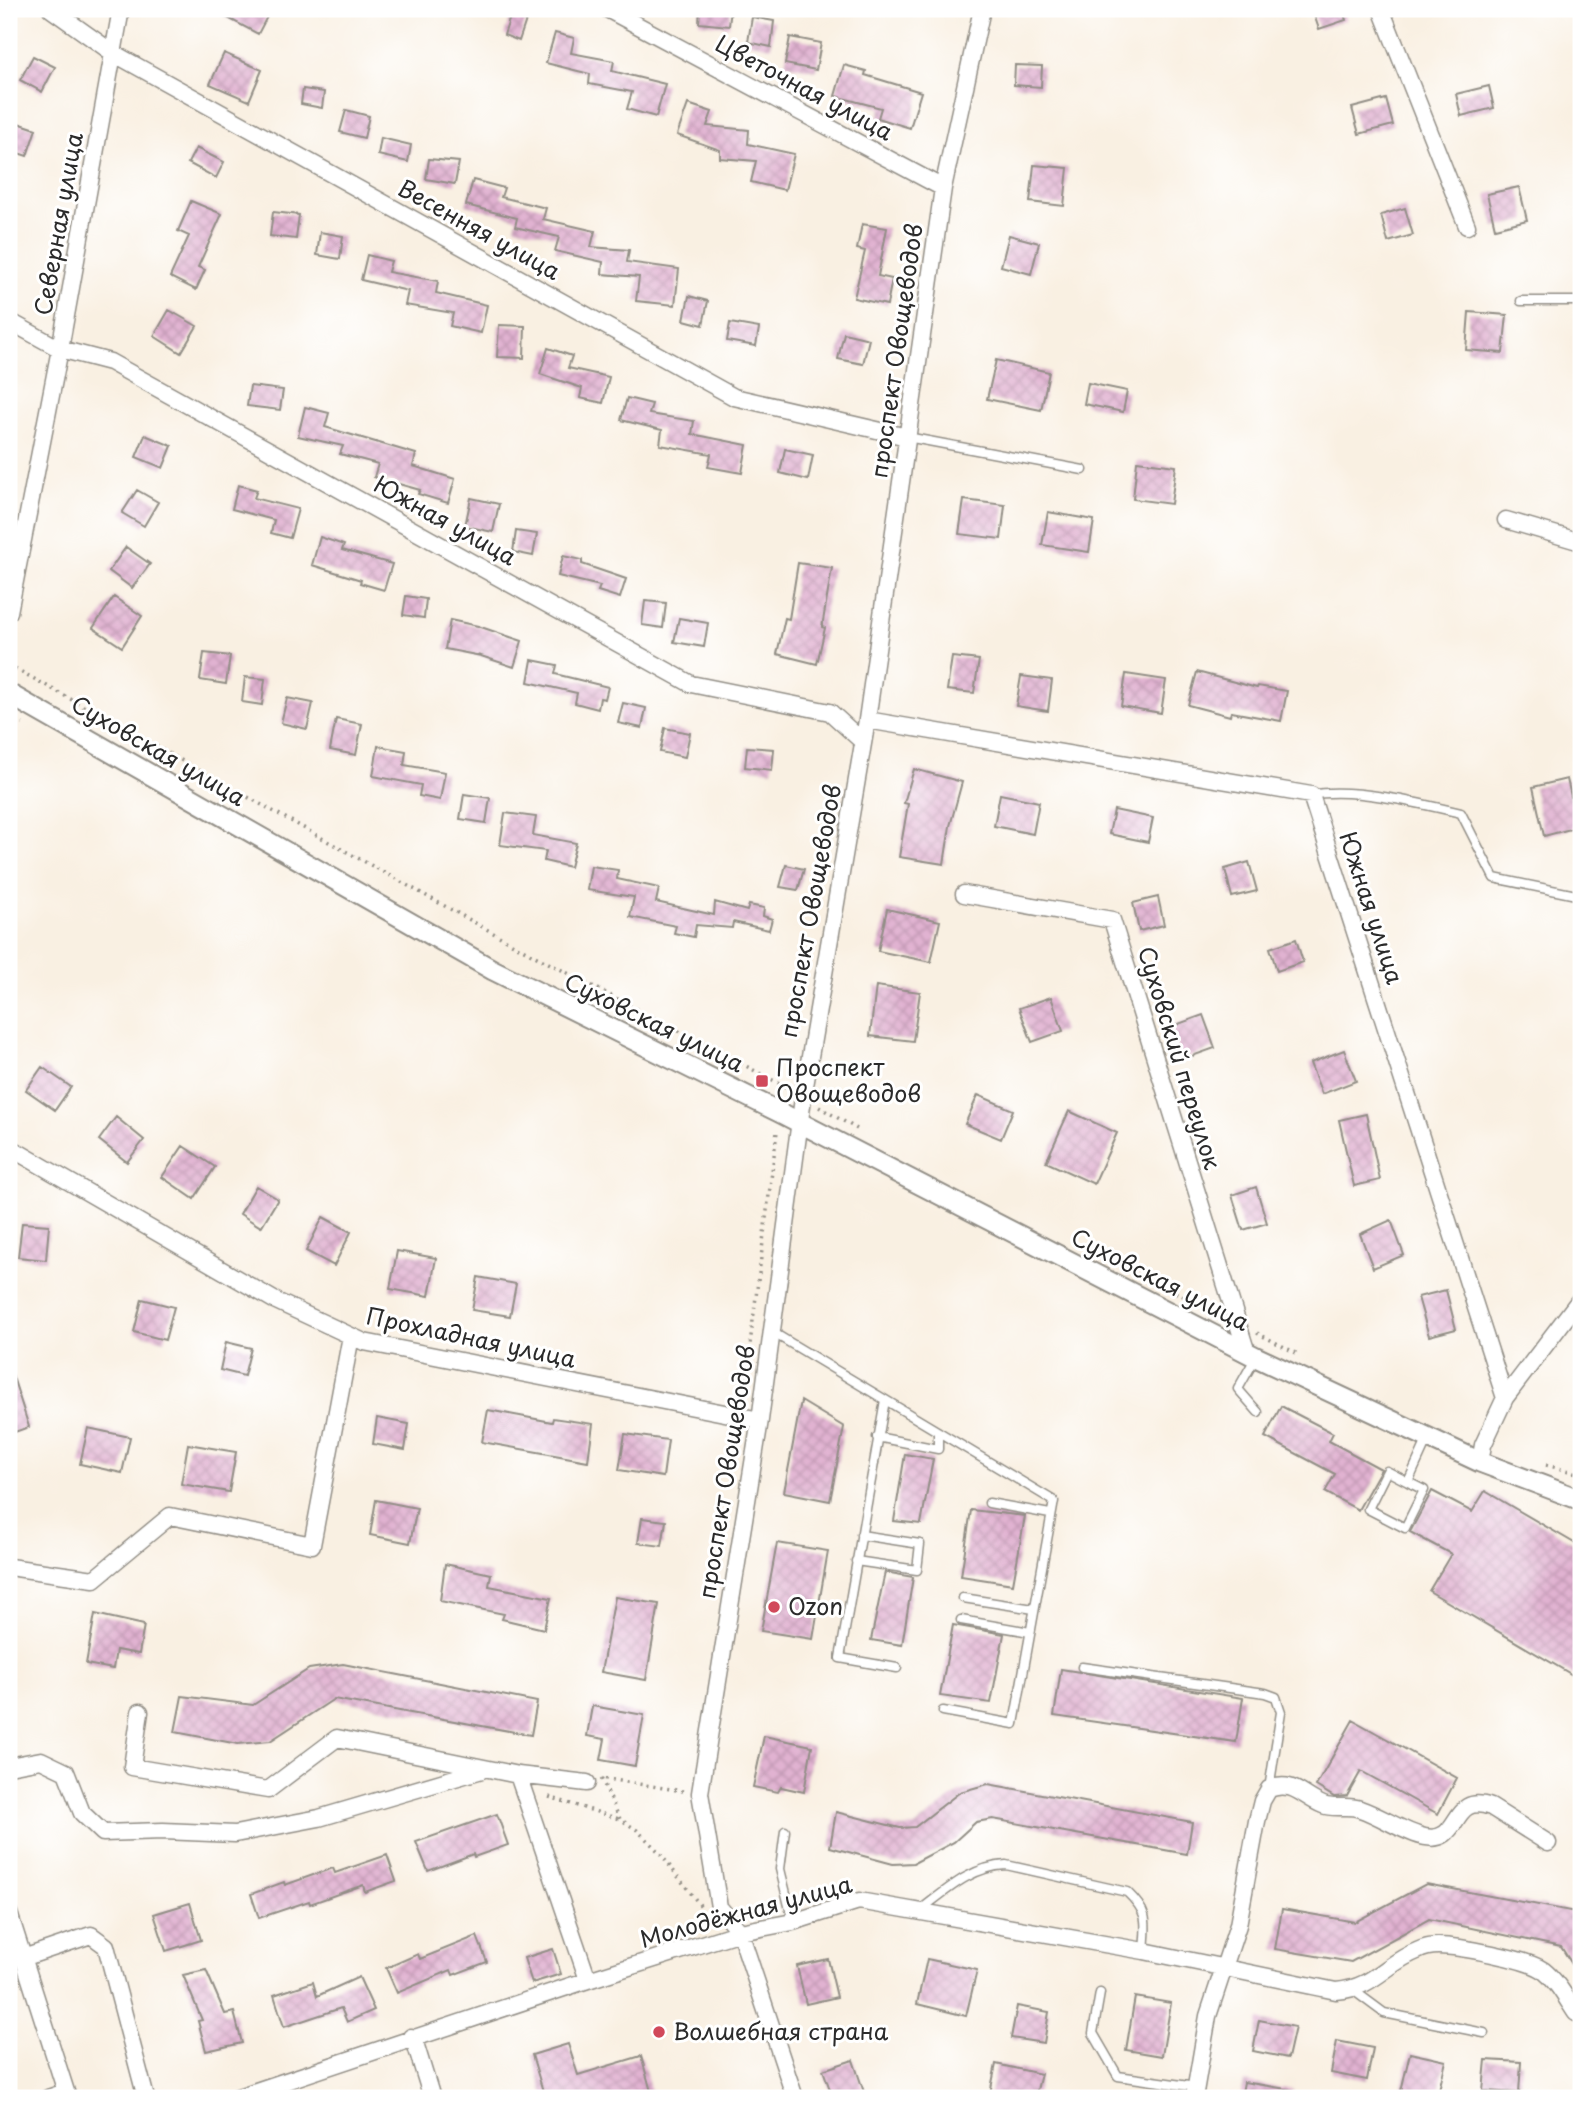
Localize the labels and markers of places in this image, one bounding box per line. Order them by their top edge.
place label: Проспект Овощеводов [776,1049,921,1110]
marker: Проспект Овощеводов [754,1073,770,1089]
place label: Ozon [788,1588,843,1623]
marker: Ozon [766,1599,782,1615]
place label: Волшебная страна [673,2013,889,2048]
marker: Волшебная страна [651,2024,667,2040]

